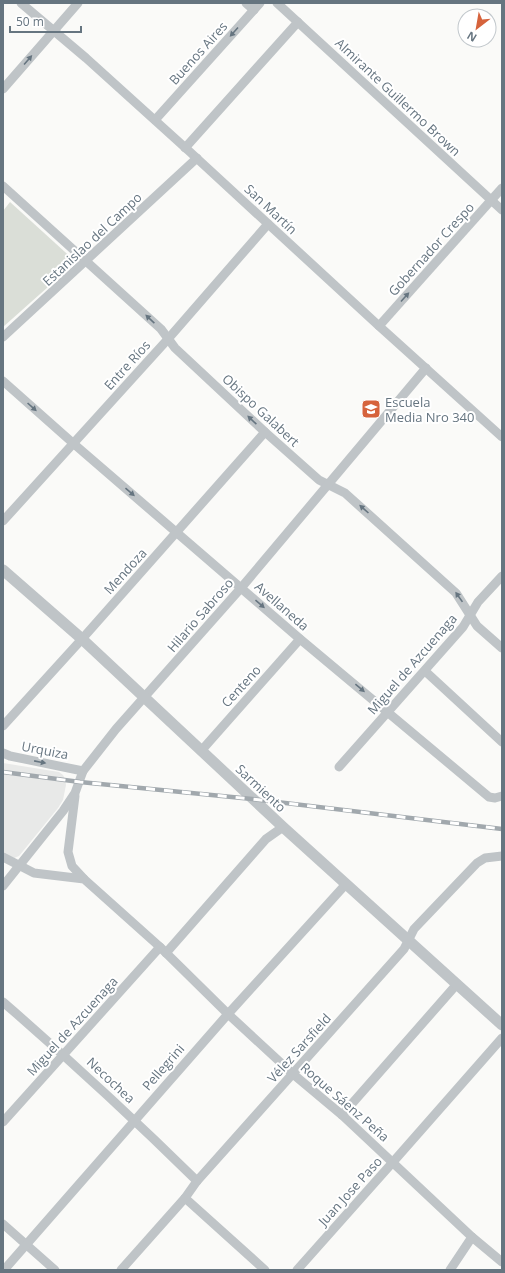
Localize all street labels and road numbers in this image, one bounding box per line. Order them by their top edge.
street label: Buenos Aires [165,17,231,89]
street label: Almirante Guillermo Brown [331,34,465,160]
street label: San Martín [241,180,301,238]
street label: Estanislao del Campo [38,188,146,290]
street label: Gobernador Crespo [384,198,478,300]
street label: Entre Ríos [100,336,154,394]
street label: Obispo Galabert [219,370,304,451]
street label: Mendoza [100,544,150,598]
street label: Hilario Sabroso [163,574,237,656]
street label: Avellaneda [251,577,313,635]
street label: Miguel de Azcuenaga [363,610,461,718]
street label: Centeno [217,661,265,711]
street label: Urquiza [20,737,70,763]
street label: Sarmiento [232,760,290,816]
street label: Miguel de Azcuenaga [23,972,121,1080]
street label: Vélez Sarsfield [263,1010,335,1086]
street label: Pellegrini [138,1040,188,1094]
street label: Necochea [83,1053,139,1107]
street label: Roque Sáenz Peña [297,1059,393,1145]
street label: Juan Jose Paso [313,1152,386,1231]

